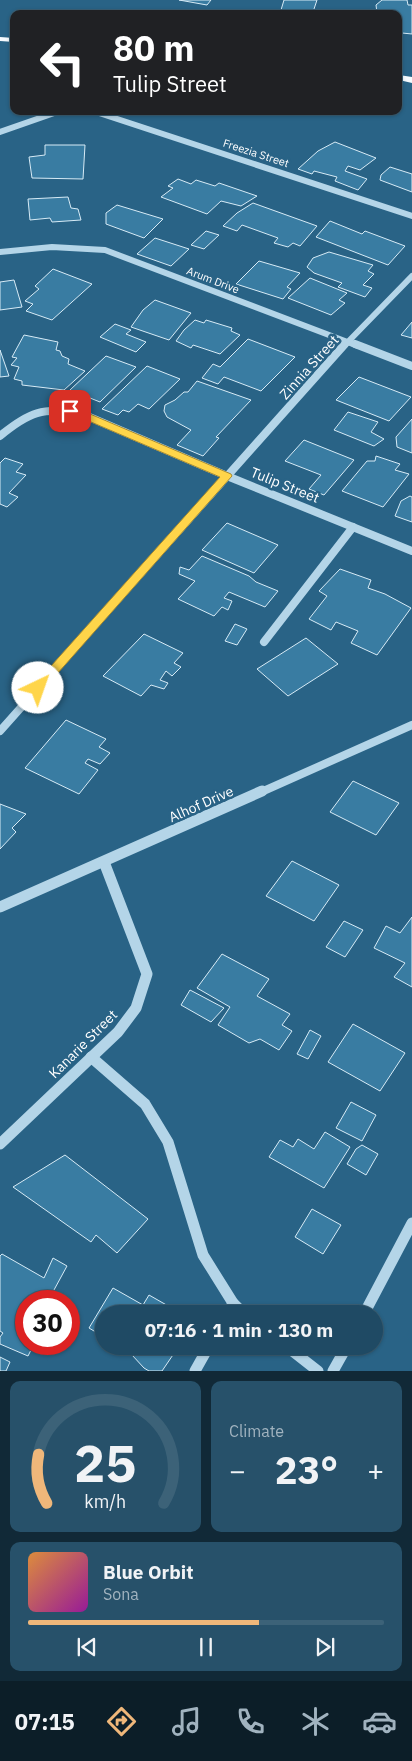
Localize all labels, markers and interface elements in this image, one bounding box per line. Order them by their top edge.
text: 80 m [113,25,195,71]
icon: left [30,30,95,95]
text: Tulip Street [113,69,227,98]
street label: Freezia Street [221,136,291,170]
street label: Arum Drive [185,264,241,296]
street label: Zinnia Street [275,331,343,403]
pin [49,390,91,432]
icon: arrive [56,397,84,425]
street label: Tulip Street [248,463,322,507]
position arrow [11,661,63,713]
street label: Alhof Drive [166,782,236,826]
street label: Kanarie Street [45,1006,121,1082]
speed limit sign: 30 [15,1290,80,1355]
text: 07:16 · 1 min · 130 m [145,1318,333,1342]
text: Climate [229,1421,284,1441]
text: 25 [74,1429,137,1496]
text: 23° [275,1445,338,1494]
text: − [229,1452,246,1489]
text: + [367,1452,384,1489]
text: km/h [85,1490,127,1513]
text: Blue Orbit [103,1560,193,1584]
text: Sona [103,1584,139,1604]
icon: previous [73,1633,101,1661]
icon: pause [192,1633,220,1661]
icon: next [311,1633,339,1661]
icon: directions [104,1704,139,1739]
icon: music [169,1704,204,1739]
icon: phone [233,1704,268,1739]
icon: climate [298,1704,333,1739]
icon: car [362,1704,397,1739]
text: 07:15 [15,1707,75,1736]

